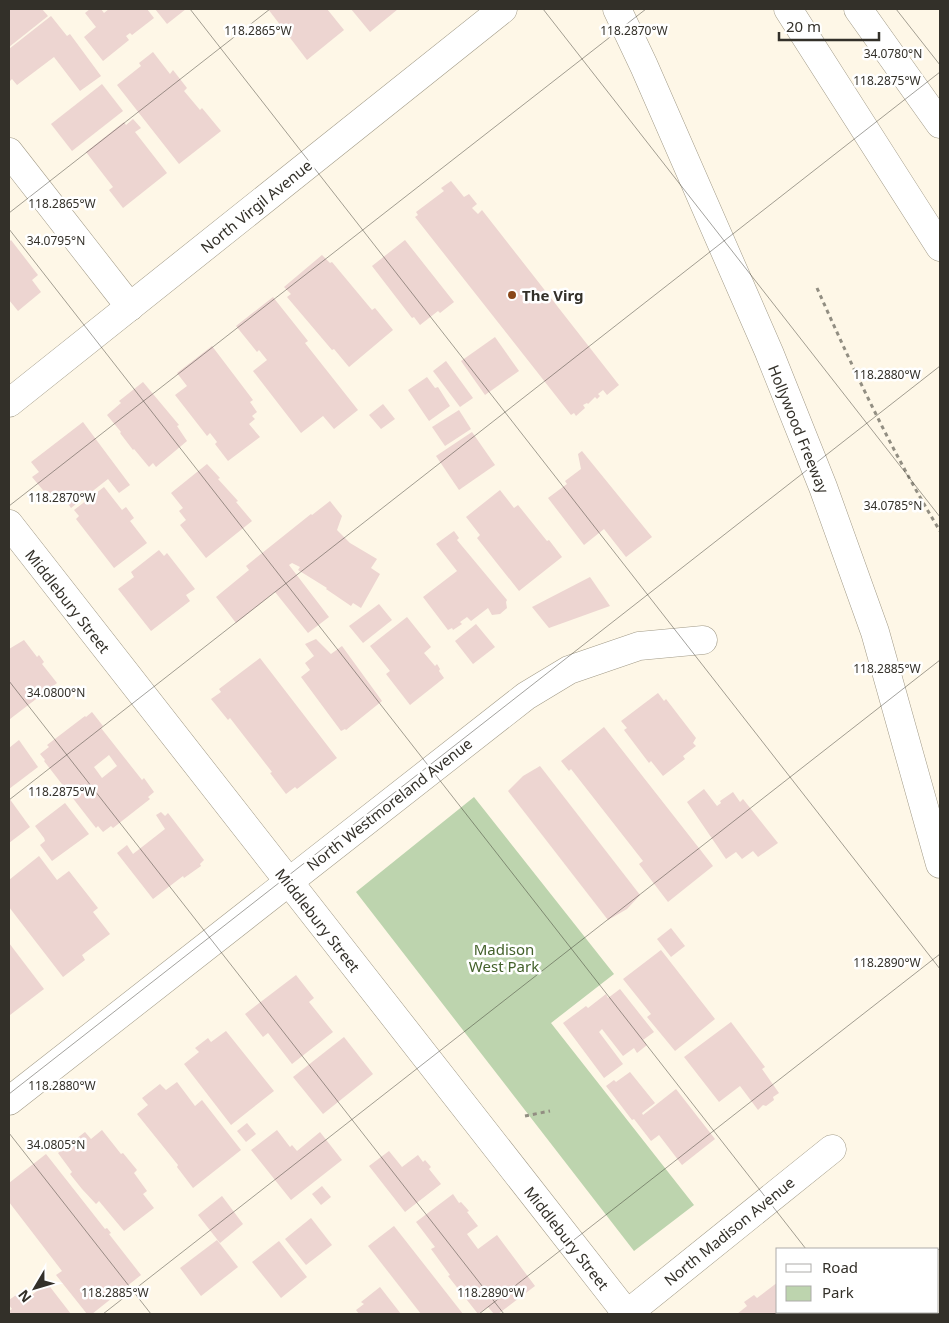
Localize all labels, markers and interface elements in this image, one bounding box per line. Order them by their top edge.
scale bar [779,10,879,42]
text: 20 m [786,16,821,36]
text: 118.2865°W [224,22,292,39]
text: 118.2870°W [600,22,668,39]
text: 34.0780°N [864,45,922,62]
text: 118.2875°W [853,72,921,89]
street label: North Virgil Avenue [196,155,316,257]
text: 118.2865°W [28,195,96,212]
text: 34.0795°N [27,232,85,249]
place label: The Virg [522,285,584,305]
marker: The Virg [506,289,518,301]
street label: Hollywood Freeway [764,362,834,496]
text: 118.2880°W [853,366,921,383]
text: 118.2870°W [28,489,96,506]
text: 34.0785°N [864,497,922,514]
street label: Middlebury Street [21,545,115,657]
text: 118.2885°W [853,660,921,677]
text: 34.0800°N [27,684,85,701]
street label: North Westmoreland Avenue [302,733,476,875]
text: 118.2875°W [28,783,96,800]
street label: Middlebury Street [271,864,365,976]
park label: Madison West Park [469,939,539,976]
text: 118.2890°W [853,954,921,971]
text: 118.2880°W [28,1077,96,1094]
text: 34.0805°N [27,1136,85,1153]
street label: North Madison Avenue [660,1172,798,1290]
street label: Middlebury Street [520,1182,614,1294]
legend [776,1248,939,1313]
text: Road [822,1257,858,1277]
north arrow [10,1263,60,1313]
text: Park [822,1282,854,1302]
text: 118.2885°W [81,1284,149,1301]
text: 118.2890°W [457,1284,525,1301]
text: N [13,1286,35,1307]

